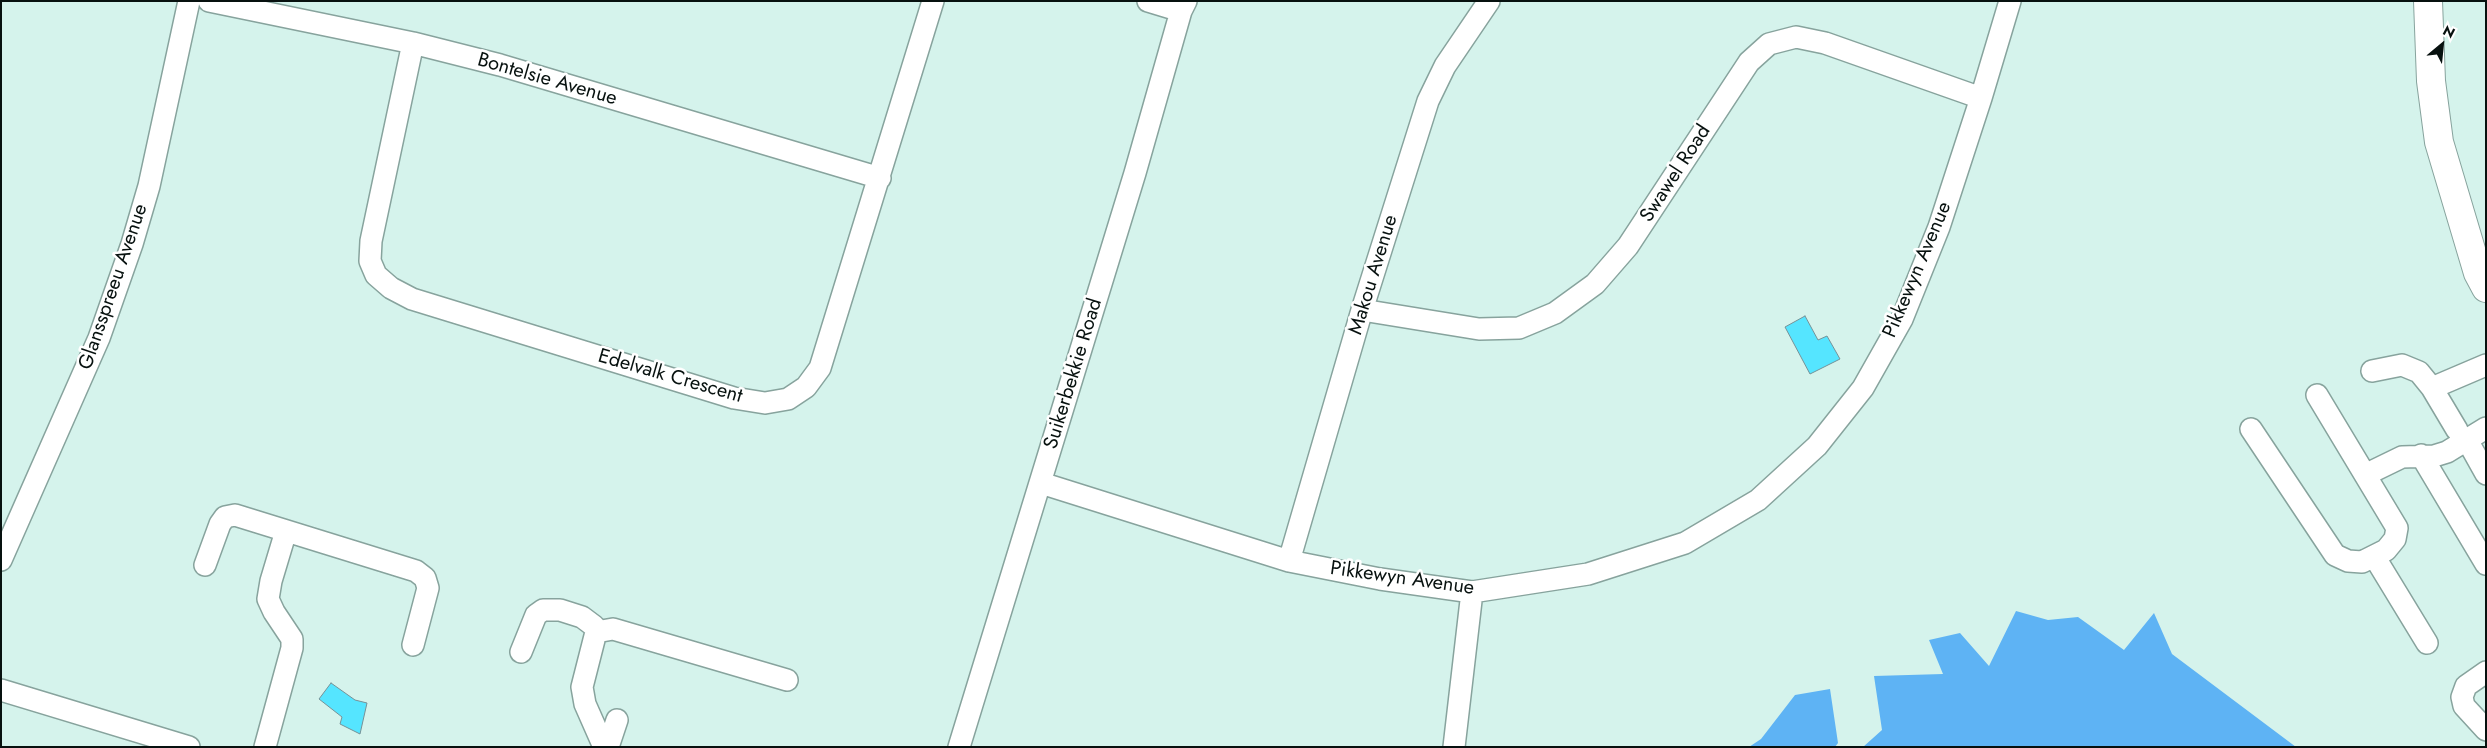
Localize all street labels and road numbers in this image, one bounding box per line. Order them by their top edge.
street label: Bontelsie Avenue [474,49,620,111]
street label: Swawel Road [1636,121,1716,227]
street label: Pikkewyn Avenue [1879,198,1957,342]
street label: Glansspreeu Avenue [74,201,154,373]
street label: Makou Avenue [1344,212,1404,338]
street label: Suikerbekkie Road [1040,296,1108,452]
street label: Edelvalk Crescent [595,345,745,409]
street label: Pikkewyn Avenue [1328,557,1476,601]

